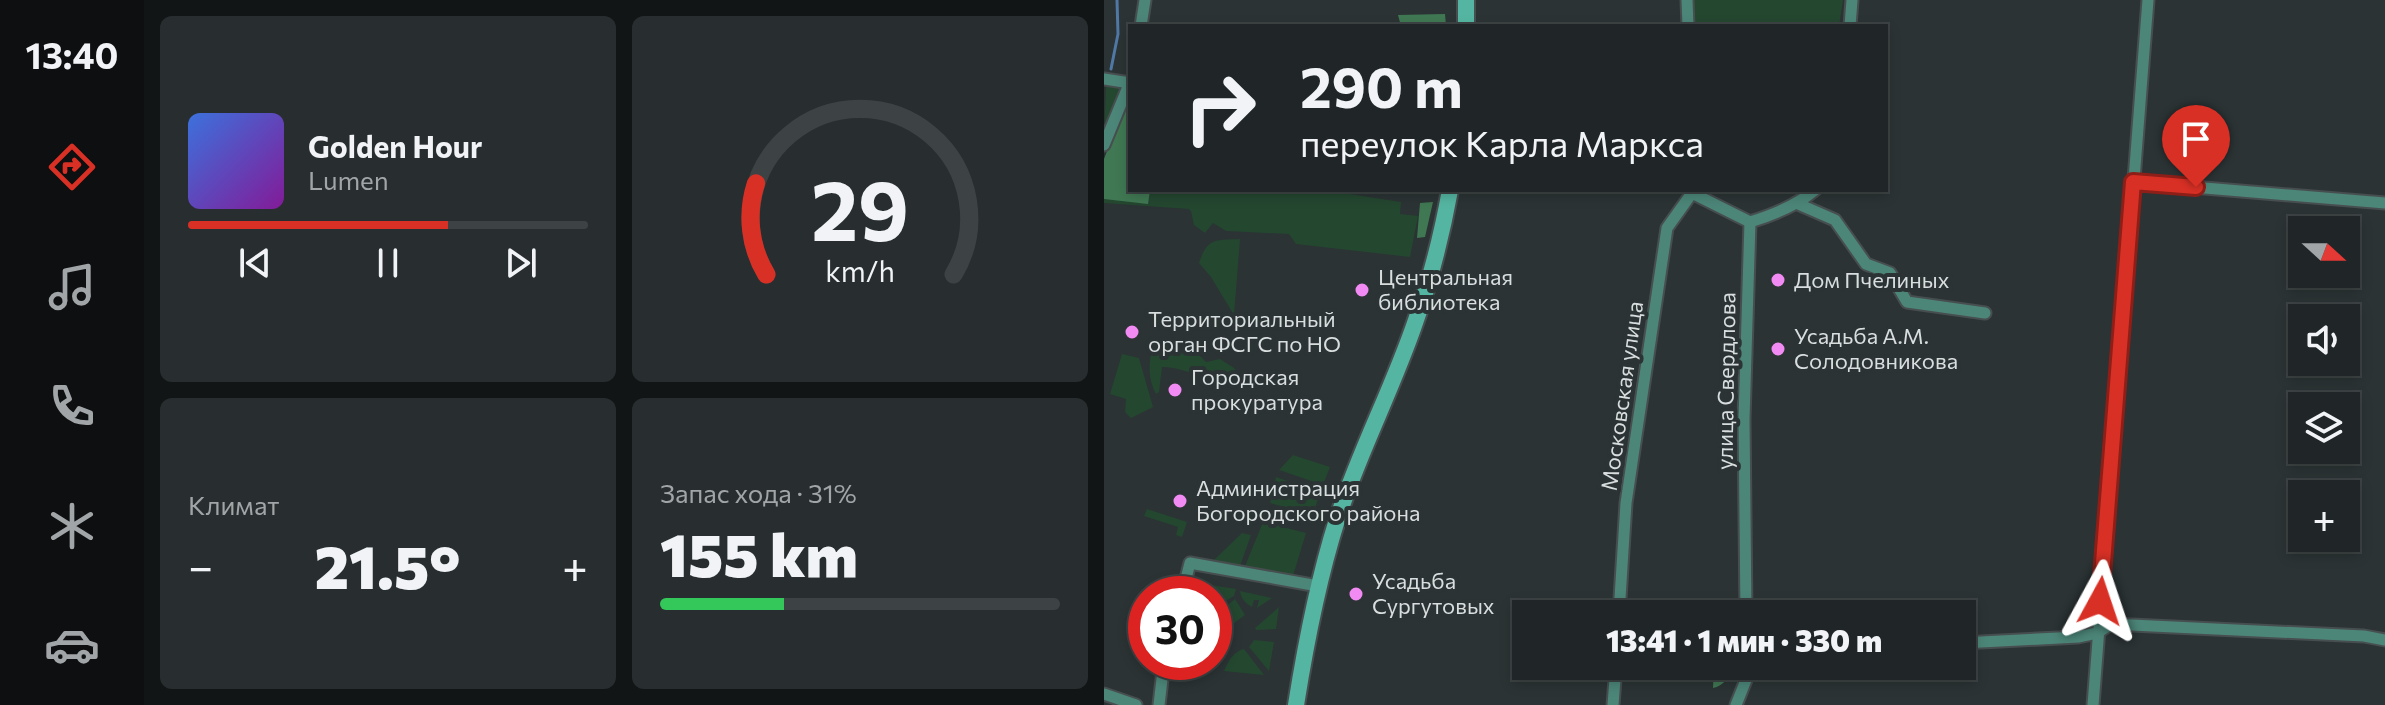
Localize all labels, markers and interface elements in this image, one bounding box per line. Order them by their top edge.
text: 13:40 [26,32,118,76]
text: 290 m [1300,51,1463,120]
icon: right [1168,56,1272,160]
pin [2162,105,2230,187]
icon: arrive [2174,117,2218,161]
text: переулок Карла Маркса [1300,120,1704,164]
text: Golden Hour [308,127,482,164]
icon: directions [44,139,100,195]
text: 29 [811,156,909,258]
text: Lumen [308,164,389,195]
north arrow [2288,216,2360,288]
map controls [2288,216,2360,552]
icon: previous [233,241,277,285]
icon: pause [366,241,410,285]
icon: next [499,241,543,285]
text: km/h [825,253,895,288]
icon: music [44,259,100,315]
place label: Центральная библиотека [1378,263,1513,315]
place label: Дом Пчелиных [1794,266,1950,293]
marker: Дом Пчелиных [1769,271,1787,289]
marker: Центральная библиотека [1353,281,1371,299]
street label: улица Свердлова [1710,292,1741,470]
street label: Московская улица [1595,299,1648,492]
button: sound [2288,304,2360,376]
place label: Территориальный орган ФСГС по НО [1148,305,1341,357]
place label: Усадьба А.М. Солодовникова [1794,322,1958,374]
marker: Территориальный орган ФСГС по НО [1123,323,1141,341]
marker: Усадьба А.М. Солодовникова [1769,340,1787,358]
place label: Городская прокуратура [1191,363,1323,415]
icon: phone [44,378,100,434]
marker: Городская прокуратура [1166,381,1184,399]
button: layers [2288,392,2360,464]
place label: Администрация Богородского района [1196,474,1420,526]
text: Запас хода · 31% [660,477,857,508]
button: + [2288,480,2360,552]
text: Климат [188,489,280,520]
marker: Администрация Богородского района [1171,492,1189,510]
icon: climate [44,498,100,554]
text: 155 km [660,516,858,589]
text: 21.5° [314,528,461,601]
text: − [188,538,213,592]
text: + [562,538,588,592]
position arrow [2058,559,2142,643]
place label: Усадьба Сургутовых [1372,567,1495,619]
speed limit sign: 30 [1128,576,1232,680]
marker: Усадьба Сургутовых [1347,585,1365,603]
icon: car [44,617,100,673]
text: 13:41 · 1 мин · 330 m [1606,621,1882,658]

